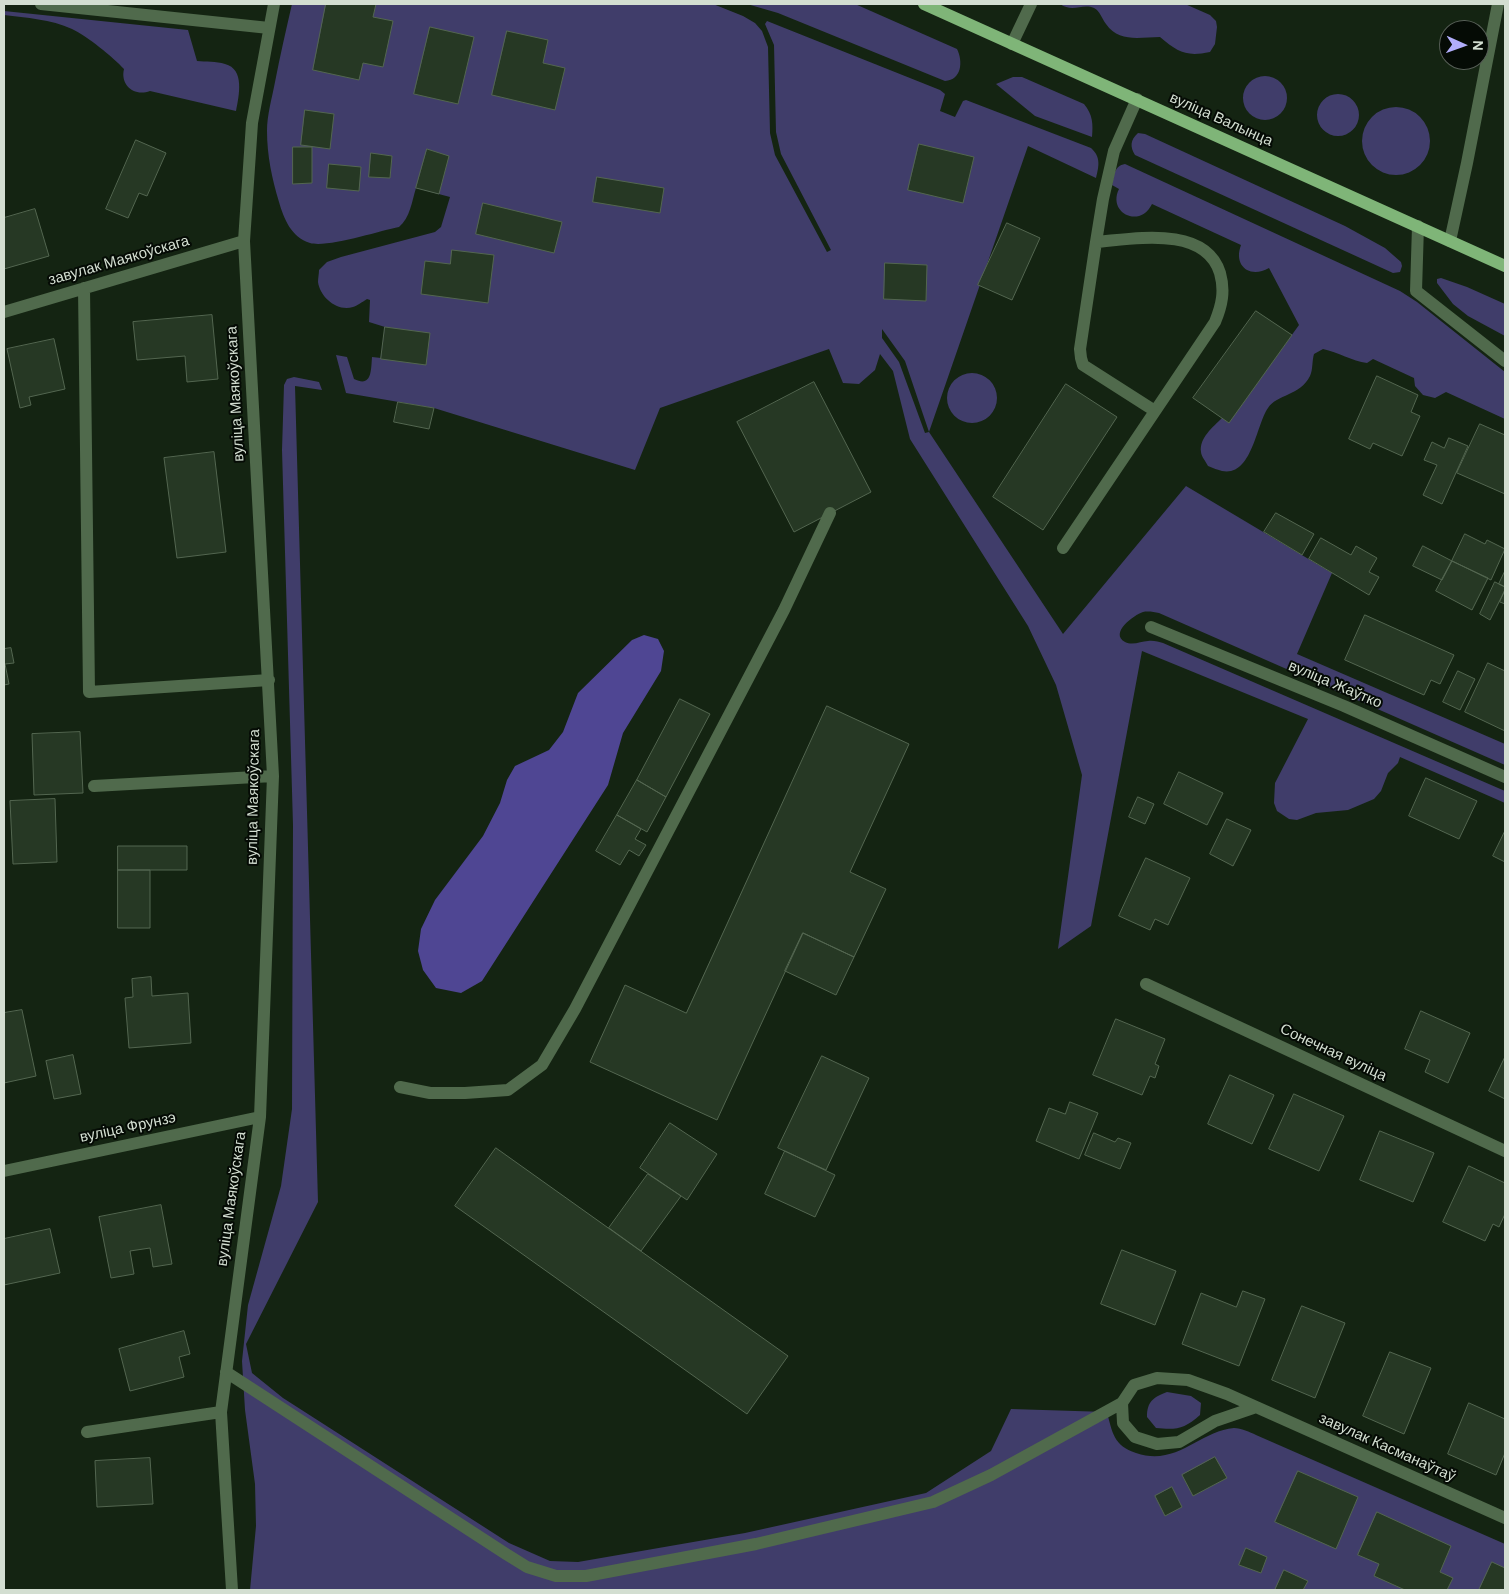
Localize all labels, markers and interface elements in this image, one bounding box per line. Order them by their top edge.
north arrow [1439,20,1489,70]
text: N [1469,40,1487,51]
street label: вуліца Валынца [1167,89,1275,151]
street label: завулак Маякоўскага [47,232,191,290]
street label: вуліца Маякоўскага [223,326,249,462]
street label: вуліца Жаўтко [1286,657,1384,713]
street label: вуліца Маякоўскага [244,729,264,865]
street label: Сонечная вуліца [1277,1020,1389,1086]
street label: вуліца Фрунзэ [78,1109,178,1147]
street label: вуліца Маякоўскага [214,1131,250,1267]
street label: завулак Касманаўтаў [1316,1410,1458,1486]

